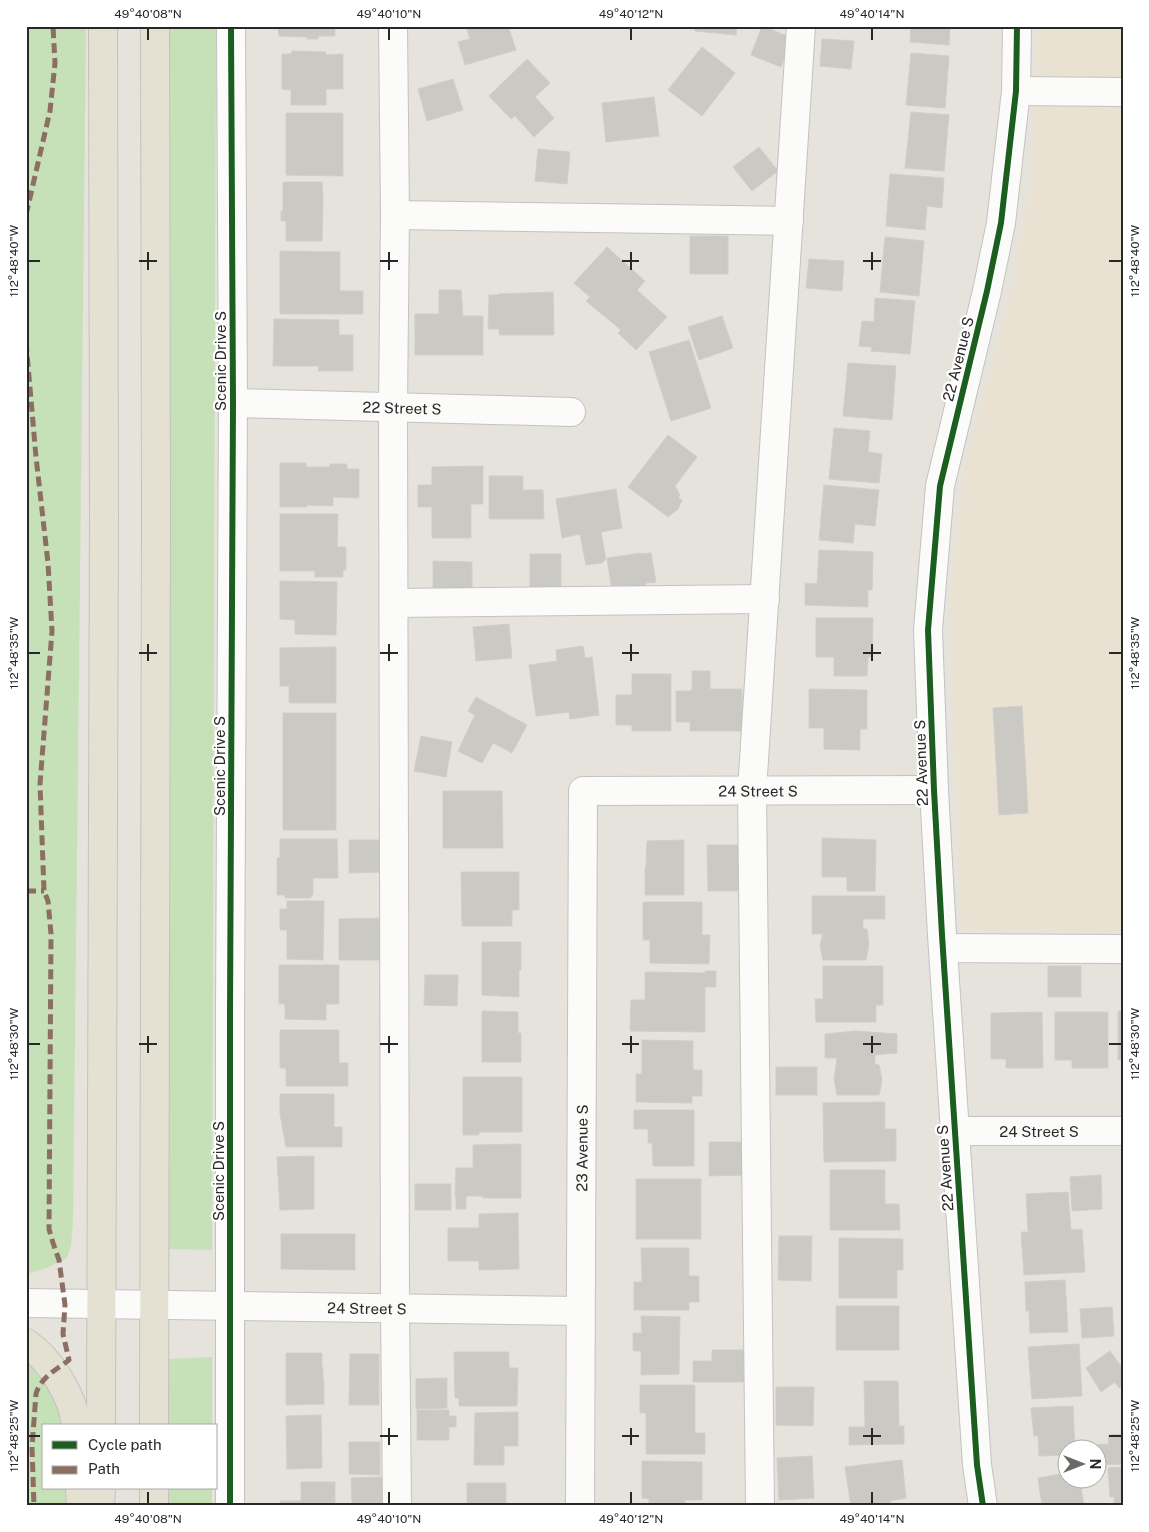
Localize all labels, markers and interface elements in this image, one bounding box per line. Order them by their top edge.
text: 49°40'08"N [114,7,182,21]
text: 49°40'10"N [357,7,421,21]
text: 49°40'12"N [599,7,663,21]
text: 49°40'14"N [839,7,905,21]
text: 112°48'40"W [7,224,21,297]
text: 112°48'40"W [1128,224,1142,297]
street label: Scenic Drive S [212,311,229,411]
street label: 22 Avenue S [939,315,977,403]
street label: 22 Street S [362,398,442,417]
text: 112°48'35"W [7,616,21,689]
text: 112°48'35"W [1128,616,1142,689]
street label: Scenic Drive S [211,716,228,816]
street label: 22 Avenue S [911,719,931,807]
street label: 24 Street S [718,782,798,799]
text: 112°48'30"W [7,1007,21,1080]
text: 112°48'30"W [1128,1007,1142,1080]
street label: 23 Avenue S [573,1104,590,1192]
street label: Scenic Drive S [210,1121,227,1221]
street label: 24 Street S [999,1123,1079,1140]
street label: 22 Avenue S [933,1124,957,1212]
street label: 24 Street S [327,1299,407,1317]
text: 112°48'25"W [7,1399,21,1472]
text: 112°48'25"W [1128,1399,1142,1472]
legend [42,1424,218,1490]
text: Cycle path [88,1436,162,1453]
north arrow [1056,1440,1106,1490]
text: N [1087,1459,1103,1469]
text: Path [88,1460,120,1477]
text: 49°40'08"N [114,1512,182,1526]
text: 49°40'10"N [357,1512,421,1526]
text: 49°40'12"N [599,1512,663,1526]
text: 49°40'14"N [839,1512,905,1526]

